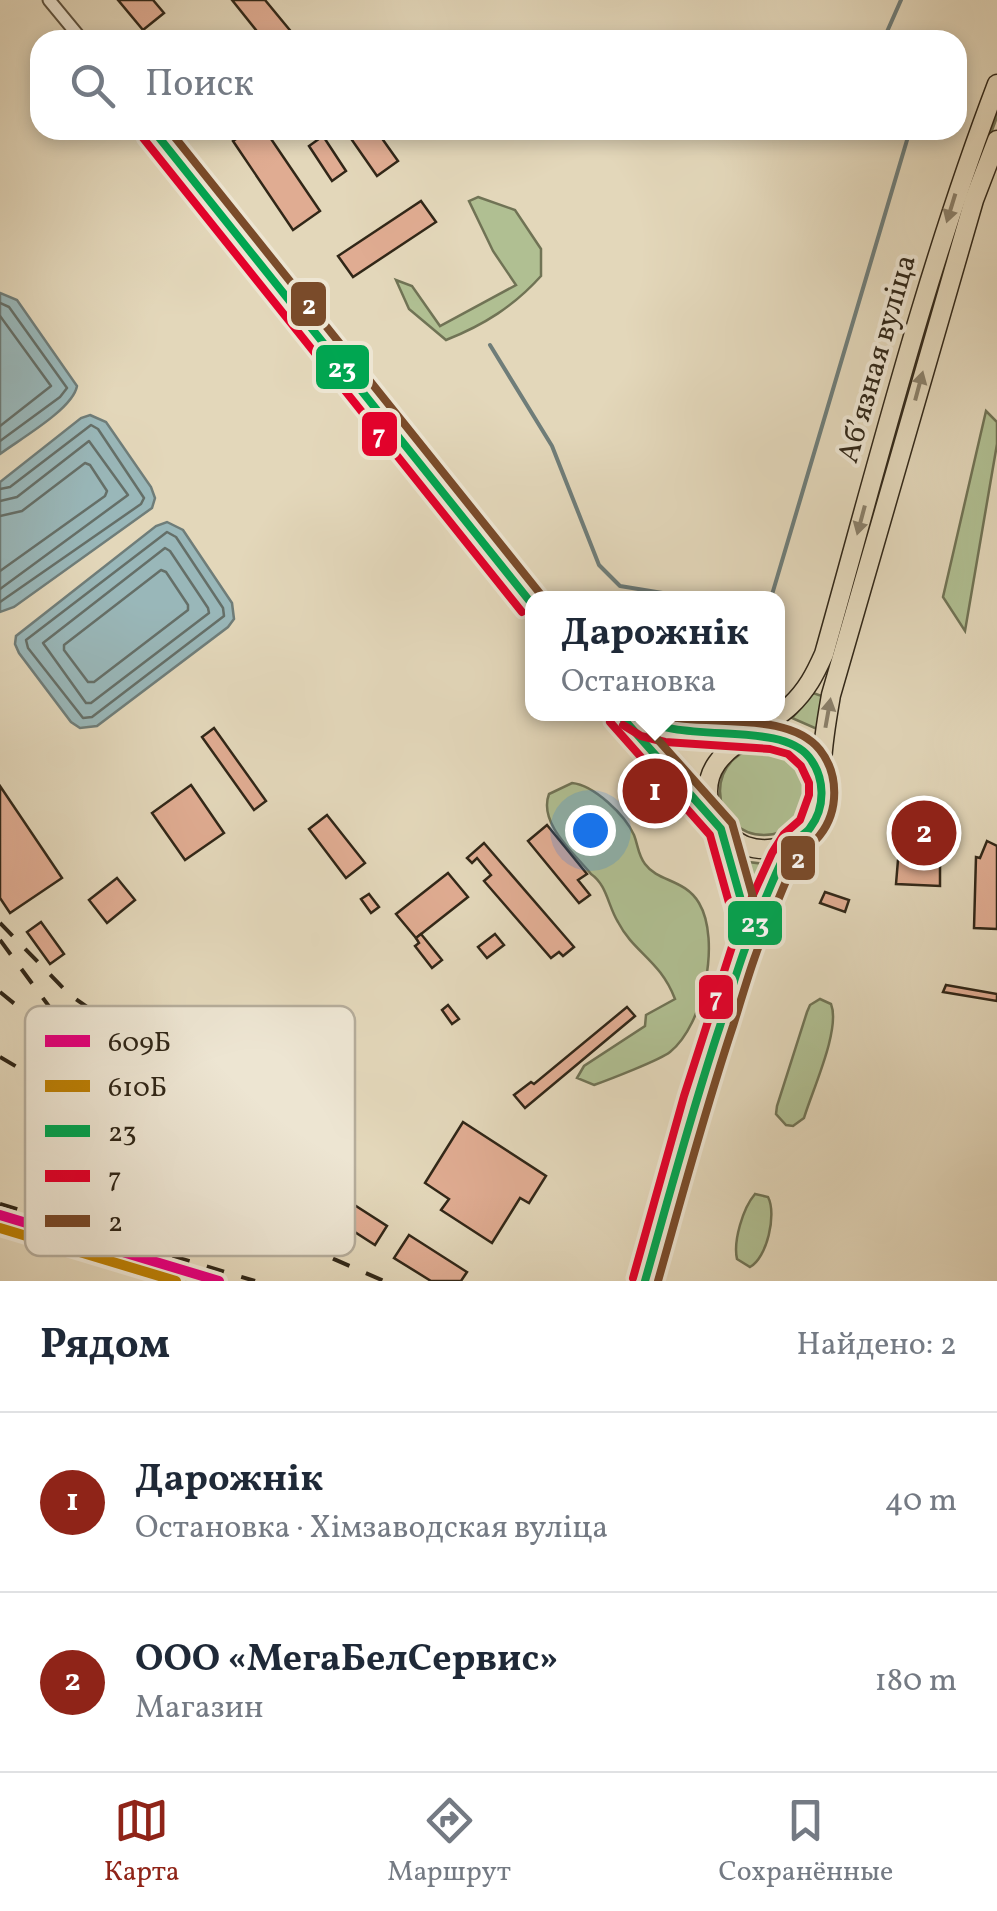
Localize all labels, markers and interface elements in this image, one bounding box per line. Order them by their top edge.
search box [30,30,967,140]
icon: search [65,58,120,113]
text: Поиск [145,59,254,112]
one-way arrow [943,193,958,223]
street label: Абʼязная вуліца [828,250,928,468]
line badge: 2 [289,280,328,328]
text: 2 [302,287,316,326]
line badge: 23 [314,343,371,391]
text: 23 [328,350,356,389]
one-way arrow [911,371,927,402]
line badge: 7 [360,410,399,458]
text: 7 [372,416,386,455]
one-way arrow [853,505,868,536]
popup [525,591,785,721]
text: Дарожнік [561,608,749,661]
text: Остановка [561,661,716,705]
one-way arrow [821,697,836,729]
pin: 1 [622,754,688,828]
pin: 2 [892,796,956,870]
your location [565,805,616,856]
line badge: 2 [779,834,817,882]
text: 2 [791,841,805,880]
line badge: 23 [726,899,784,947]
text: 23 [741,905,769,944]
line badge: 7 [697,973,735,1021]
text: 7 [709,979,723,1018]
legend [25,1006,355,1256]
text: 609Б [108,1024,171,1063]
text: 610Б [108,1069,167,1108]
text: 23 [108,1114,137,1153]
text: 7 [108,1159,122,1198]
text: 2 [108,1204,123,1243]
text: Рядом [40,1317,170,1376]
text: Найдено: 2 [797,1324,957,1368]
text: Дарожнік [135,1454,323,1507]
text: 1 [66,1480,79,1524]
text: 40 m [885,1480,957,1524]
text: Остановка · Хімзаводская вуліца [135,1507,608,1551]
text: ООО «МегаБелСервис» [135,1634,559,1687]
text: 2 [64,1660,81,1704]
text: 180 m [874,1660,957,1704]
text: Магазин [135,1687,263,1731]
tab: Карта [104,1793,180,1892]
tab: Маршрут [387,1793,511,1892]
tab: Сохранённые [719,1793,893,1892]

